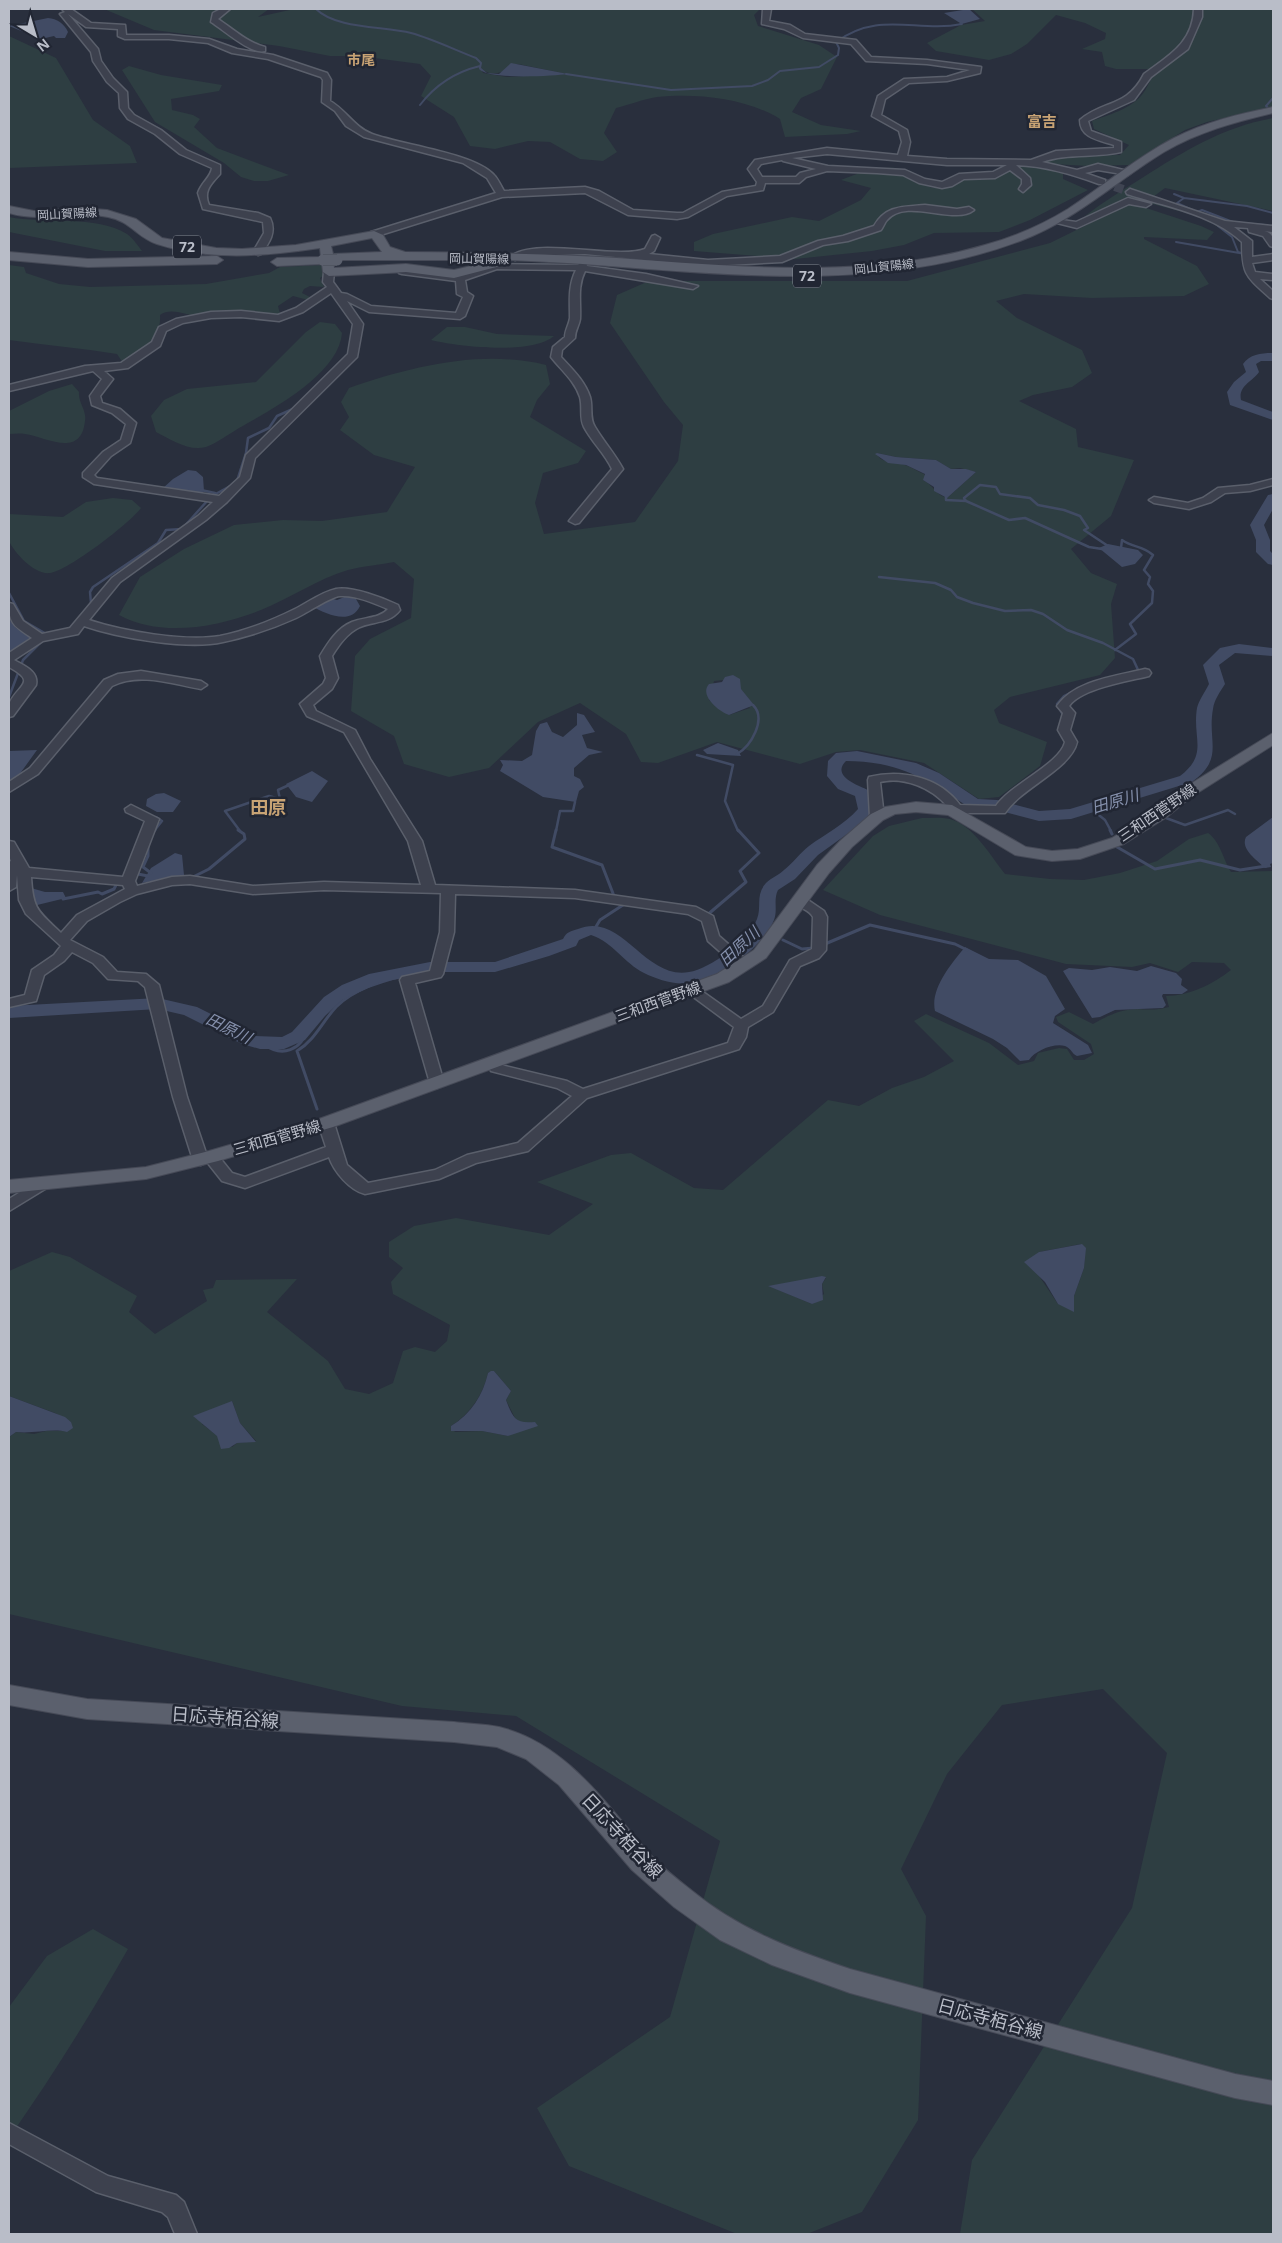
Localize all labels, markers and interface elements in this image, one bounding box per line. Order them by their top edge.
north arrow [10,10,60,60]
text: N [33,35,54,57]
district label: 市尾 [347,50,375,69]
district label: 富吉 [1027,111,1057,131]
street label: 岡山賀陽線 [37,203,97,224]
road number: 72 [173,236,201,258]
street label: 岡山賀陽線 [449,249,509,268]
street label: 岡山賀陽線 [853,255,915,278]
road number: 72 [793,264,821,288]
street label: 三和西菅野線 [1114,779,1199,846]
water label: 田原川 [1089,783,1143,819]
district label: 田原 [250,795,286,819]
water label: 田原川 [714,920,766,970]
street label: 三和西菅野線 [612,976,703,1026]
water label: 田原川 [203,1008,257,1049]
street label: 三和西菅野線 [231,1115,323,1159]
street label: 日応寺栢谷線 [170,1701,280,1733]
street label: 日応寺栢谷線 [577,1788,668,1883]
street label: 日応寺栢谷線 [935,1992,1046,2044]

